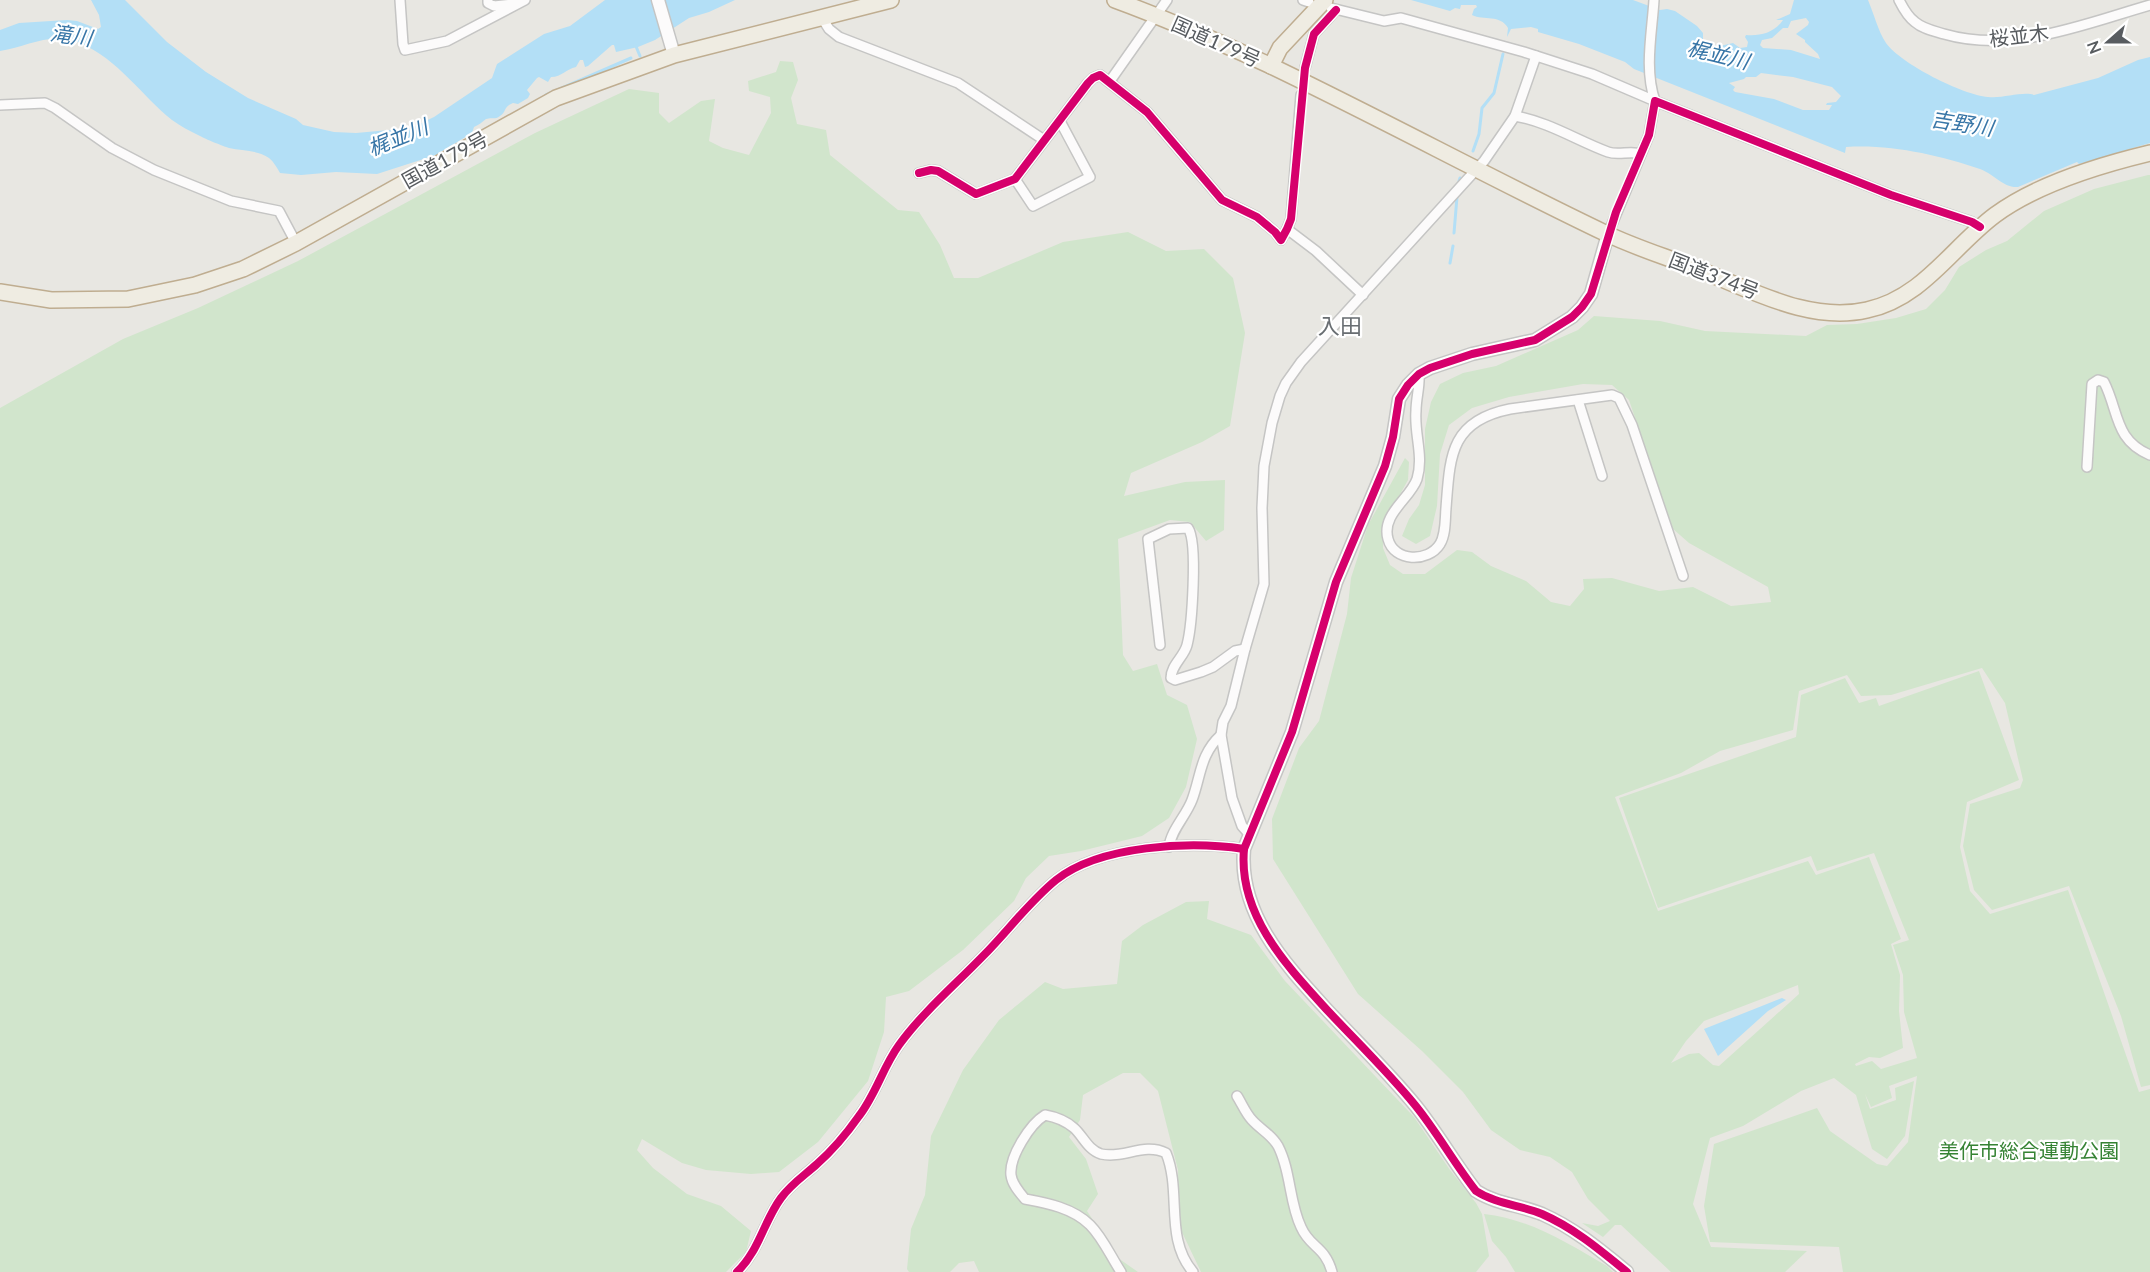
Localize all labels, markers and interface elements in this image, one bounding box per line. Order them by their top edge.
street label: 国道179号 [1168,11,1265,71]
north arrow [2078,12,2138,72]
water label: 滝川 [49,19,96,50]
street label: 桜並木 [1988,19,2050,51]
water label: 梶並川 [1685,34,1754,74]
text: N [2082,38,2105,57]
water label: 吉野川 [1929,105,1997,140]
water label: 梶並川 [364,112,433,160]
street label: 国道179号 [397,126,492,193]
street label: 国道374号 [1666,247,1763,303]
district label: 入田 [1318,312,1362,339]
park label: 美作市総合運動公園 [1939,1138,2119,1162]

